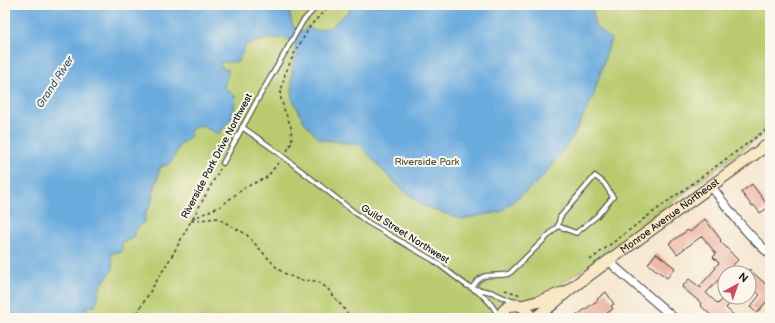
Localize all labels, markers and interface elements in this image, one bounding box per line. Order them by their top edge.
water label: Grand River [33,53,77,110]
street label: Riverside Park Drive Northwest [179,91,255,221]
park label: Riverside Park [394,156,460,168]
street label: Monroe Avenue Northeast [618,176,721,256]
street label: Guild Street Northwest [359,202,451,266]
north arrow [717,265,757,305]
text: N [736,270,750,285]

